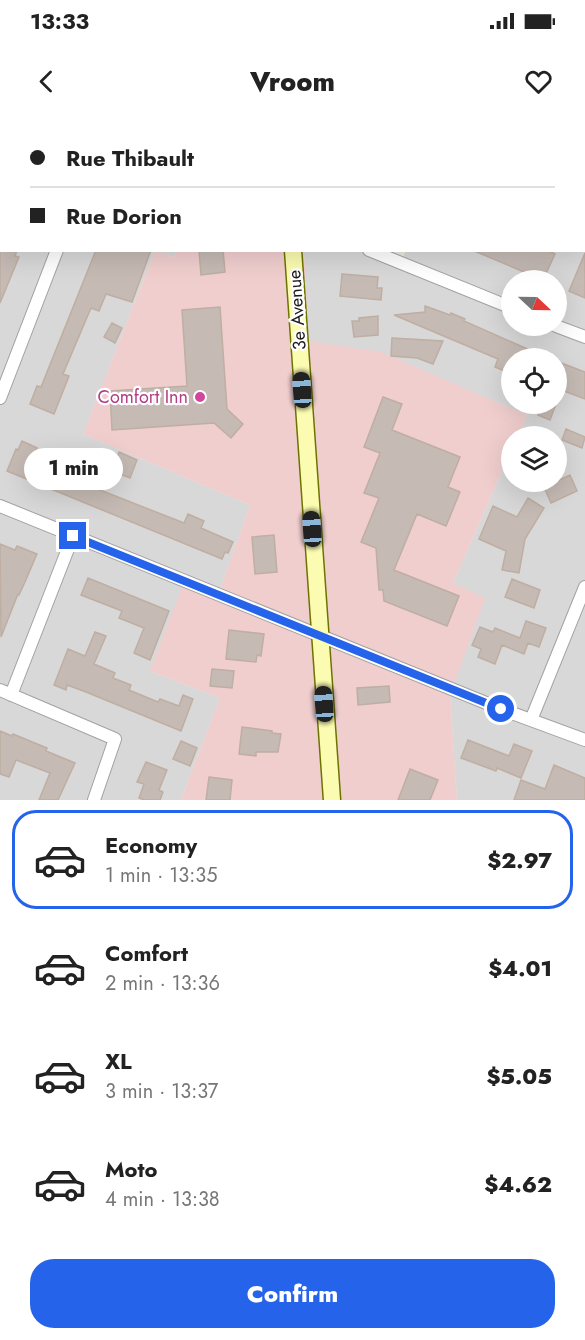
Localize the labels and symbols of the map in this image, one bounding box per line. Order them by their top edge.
street label: 3e Avenue [281,269,313,351]
north arrow [501,270,567,336]
car [292,371,312,409]
place label: Comfort Inn [98,384,188,410]
marker: Comfort Inn [193,390,207,404]
callout: 1 min [23,449,122,491]
car [302,510,322,548]
route end [59,522,86,549]
car [314,685,334,723]
route start [487,695,514,722]

